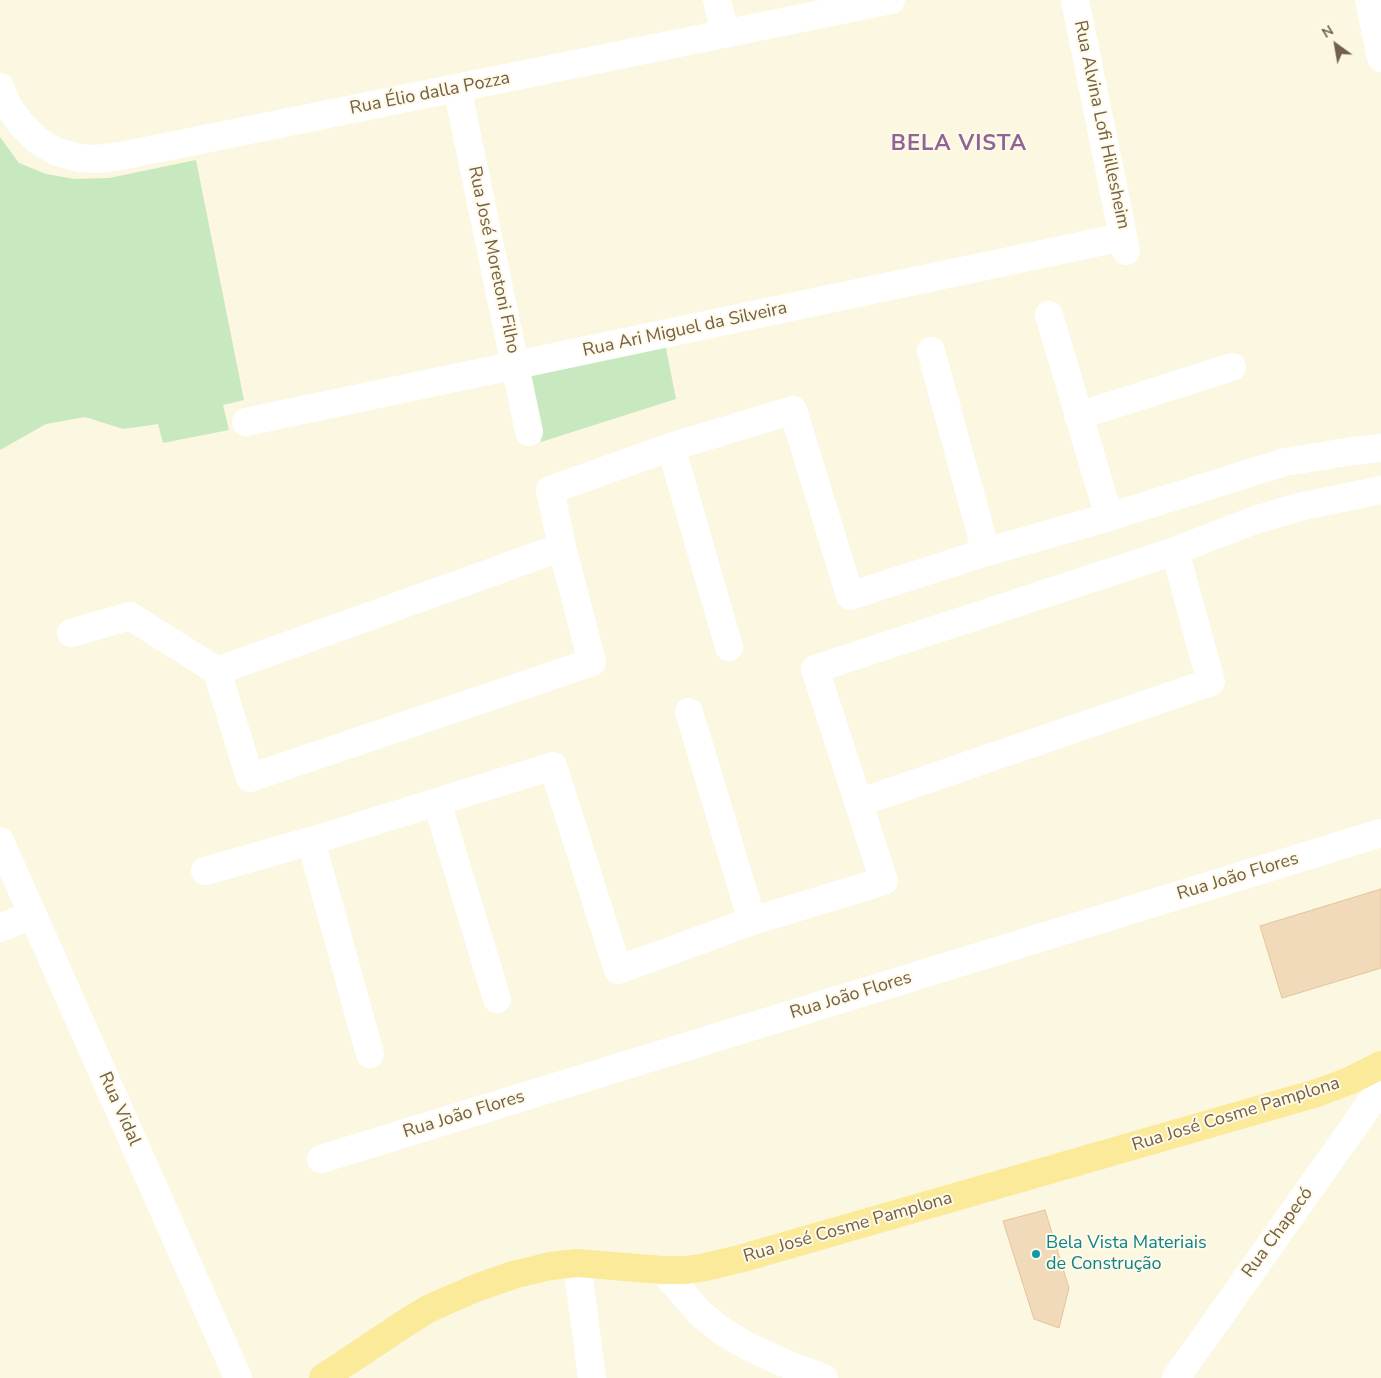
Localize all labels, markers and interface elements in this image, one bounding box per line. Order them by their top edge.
street label: Rua Alvina Lofi Hillesheim [1068,19,1134,231]
north arrow [1311,20,1361,70]
text: N [1318,21,1337,43]
street label: Rua Élio dalla Pozza [348,68,512,120]
district label: BELA VISTA [890,132,1028,158]
street label: Rua José Moretoni Filho [463,164,523,356]
street label: Rua Ari Miguel da Silveira [581,298,789,362]
street label: Rua João Flores [1175,848,1301,906]
street label: Rua João Flores [788,967,914,1025]
street label: Rua Vidal [93,1069,145,1149]
street label: Rua José Cosme Pamplona [1129,1073,1343,1157]
street label: Rua João Flores [401,1086,527,1144]
street label: Rua Chapecó [1238,1184,1318,1282]
street label: Rua José Cosme Pamplona [741,1188,955,1268]
place label: Bela Vista Materiais de Construção [1046,1233,1207,1276]
marker: Bela Vista Materiais de Construção [1030,1248,1042,1260]

